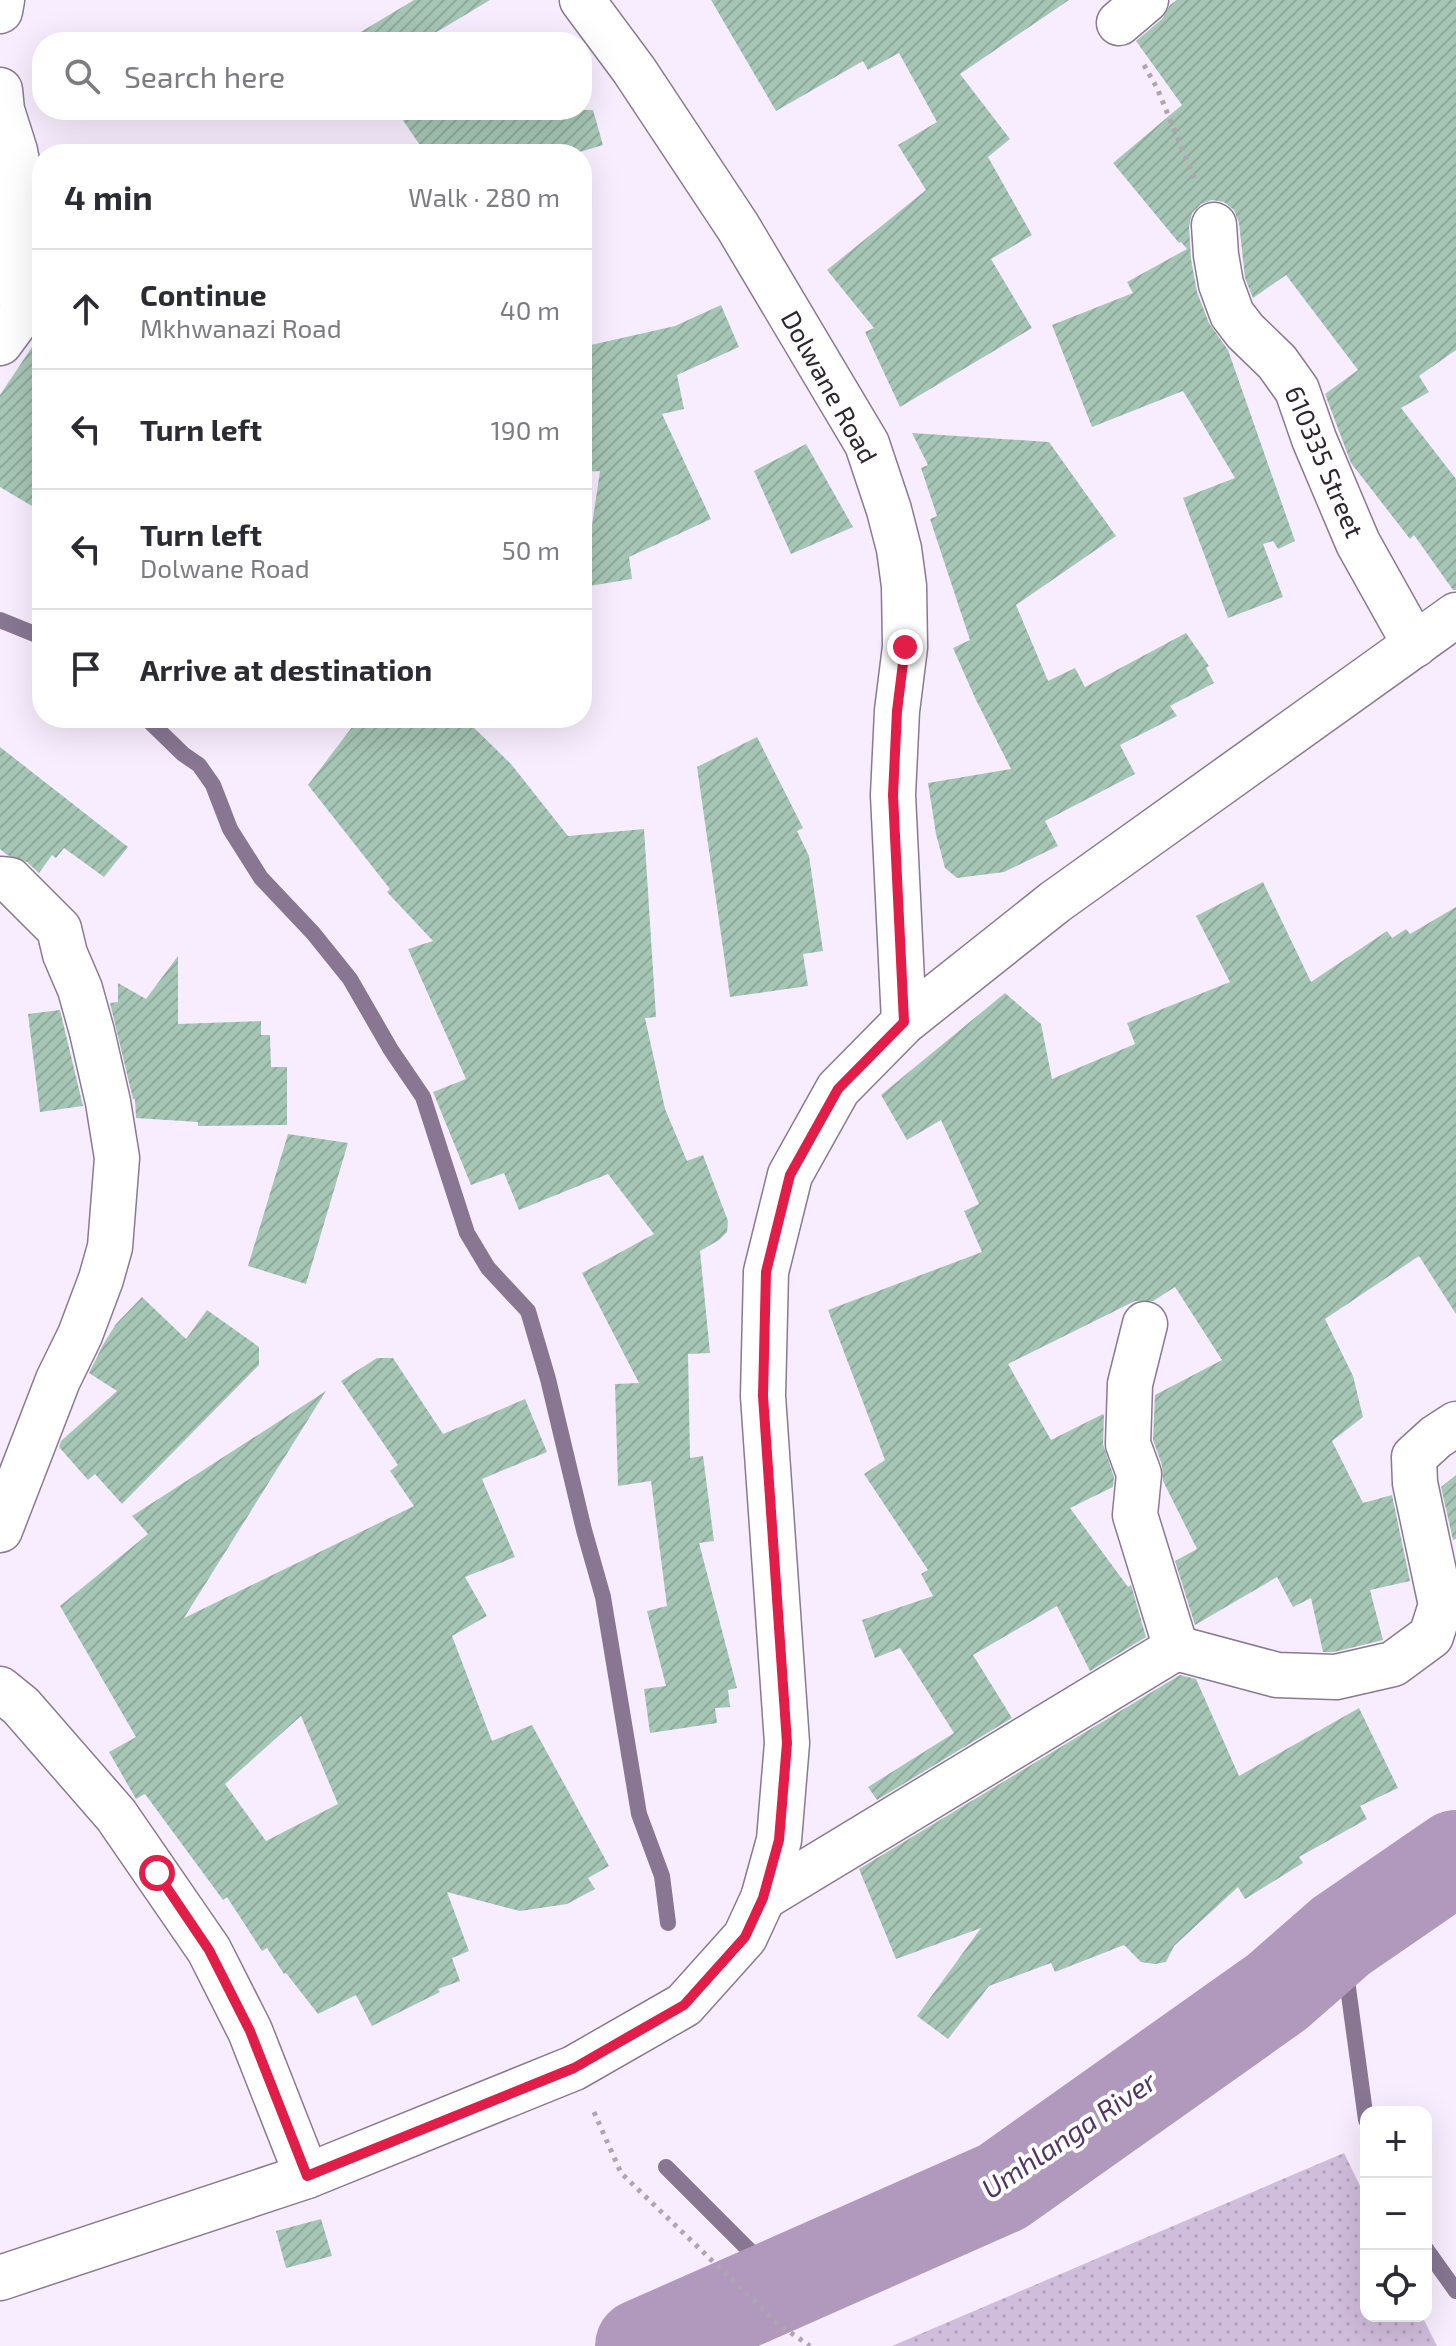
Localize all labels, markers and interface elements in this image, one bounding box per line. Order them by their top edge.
search box [32,32,592,120]
icon: search [60,54,104,98]
text: Search here [124,58,285,94]
text: 4 min [64,176,153,217]
text: Walk · 280 m [408,181,560,212]
text: Continue [140,276,267,312]
icon: ahead [64,287,108,331]
text: 40 m [500,294,560,325]
street label: Dolwane Road [776,305,885,468]
text: Mkhwanazi Road [140,312,342,343]
street label: 610335 Street [1280,381,1371,542]
icon: left [64,407,108,451]
text: Turn left [140,411,262,447]
text: 190 m [491,414,560,445]
text: Turn left [140,516,262,552]
icon: left [64,527,108,571]
text: 50 m [502,534,560,565]
text: Dolwane Road [140,552,310,583]
route end [887,629,923,665]
icon: arrive [64,647,108,691]
text: Arrive at destination [140,651,432,687]
route start [139,1855,175,1891]
water label: Umhlanga River [975,2063,1163,2205]
map controls [1360,2106,1432,2322]
button: + [1360,2106,1432,2178]
button: − [1360,2178,1432,2250]
button: locate [1360,2250,1432,2322]

